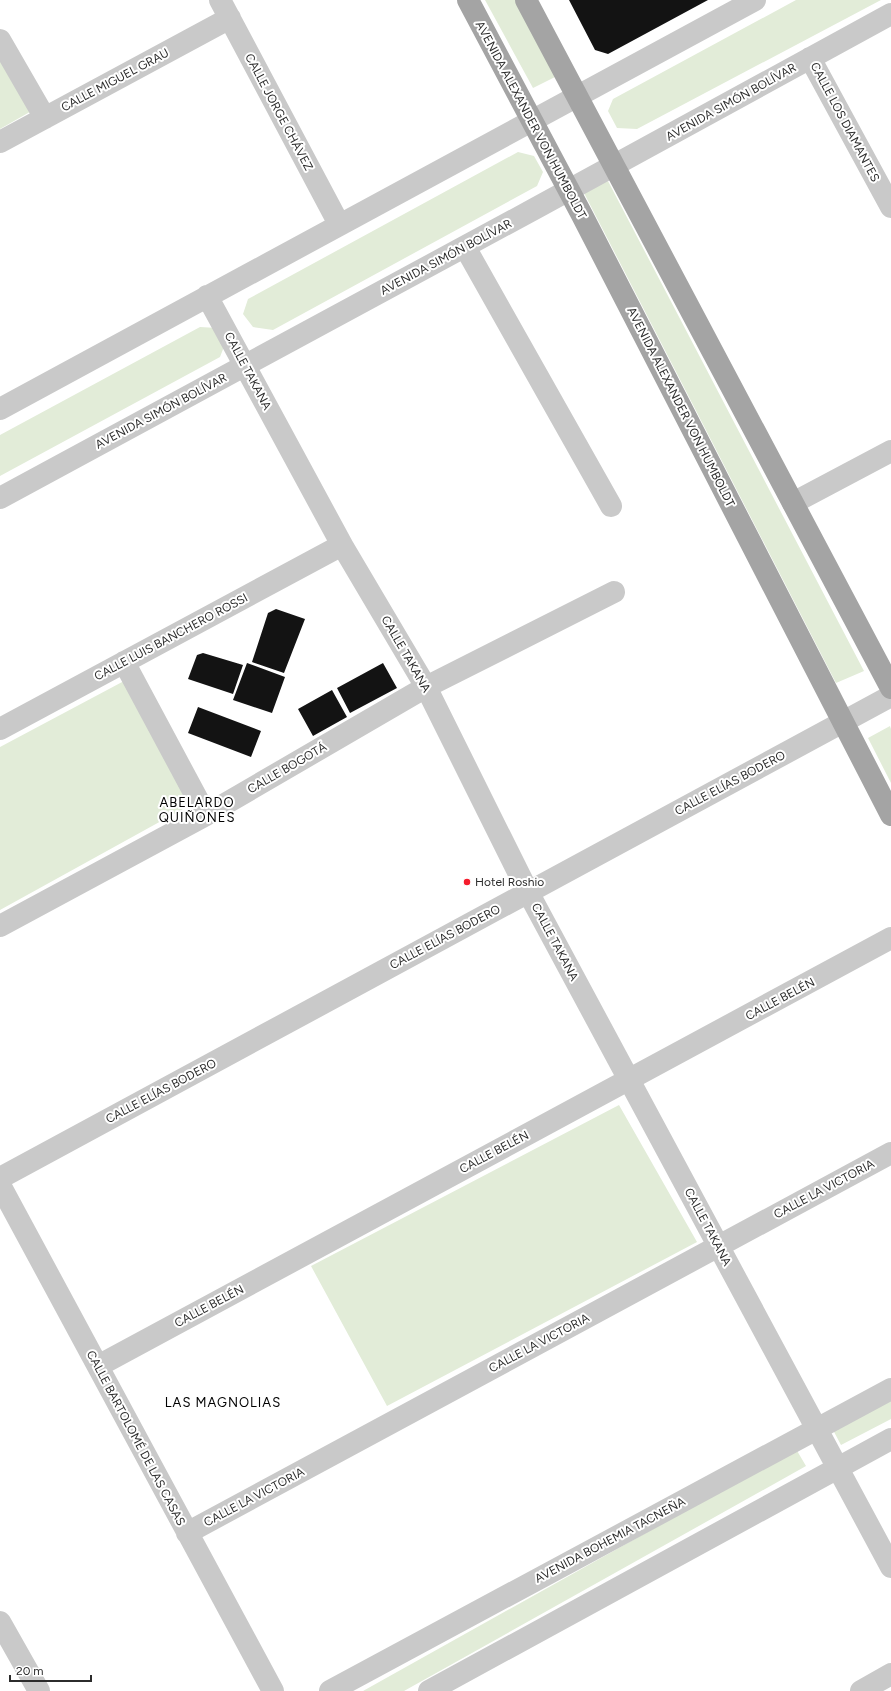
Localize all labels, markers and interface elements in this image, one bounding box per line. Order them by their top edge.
street label: AVENIDA ALEXANDER VON HUMBOLDT [473,19,589,222]
street label: CALLE MIGUEL GRAU [59,46,171,114]
street label: CALLE JORGE CHÁVEZ [242,51,316,173]
street label: AVENIDA SIMÓN BOLÍVAR [663,60,799,144]
street label: CALLE LOS DIAMANTES [808,60,882,184]
street label: AVENIDA SIMÓN BOLÍVAR [378,216,514,298]
street label: AVENIDA ALEXANDER VON HUMBOLDT [624,305,738,509]
street label: CALLE TAKANA [222,330,274,412]
street label: AVENIDA SIMÓN BOLÍVAR [93,370,229,452]
street label: CALLE LUIS BANCHERO ROSSI [92,591,250,683]
street label: CALLE TAKANA [378,613,434,695]
street label: CALLE BOGOTÁ [245,740,329,796]
street label: CALLE ELÍAS BODERO [672,748,788,818]
district label: ABELARDO QUIÑONES [159,795,235,825]
place label: Hotel Roshio [475,875,544,889]
marker: Hotel Roshio [462,877,472,887]
street label: CALLE TAKANA [529,901,581,983]
street label: CALLE ELÍAS BODERO [387,902,503,972]
street label: CALLE BELÉN [743,975,817,1023]
street label: CALLE ELÍAS BODERO [103,1056,219,1126]
street label: CALLE BELÉN [457,1128,531,1176]
street label: CALLE LA VICTORIA [771,1157,877,1221]
street label: CALLE TAKANA [682,1186,734,1268]
street label: CALLE BELÉN [172,1282,246,1330]
street label: CALLE LA VICTORIA [486,1311,592,1375]
street label: CALLE BARTOLOMÉ DE LAS CASAS [84,1348,188,1528]
district label: LAS MAGNOLIAS [165,1395,281,1410]
street label: CALLE LA VICTORIA [201,1465,307,1529]
street label: AVENIDA BOHEMIA TACNEÑA [532,1494,688,1586]
scale bar [10,1657,91,1683]
text: 20 m [16,1664,44,1678]

